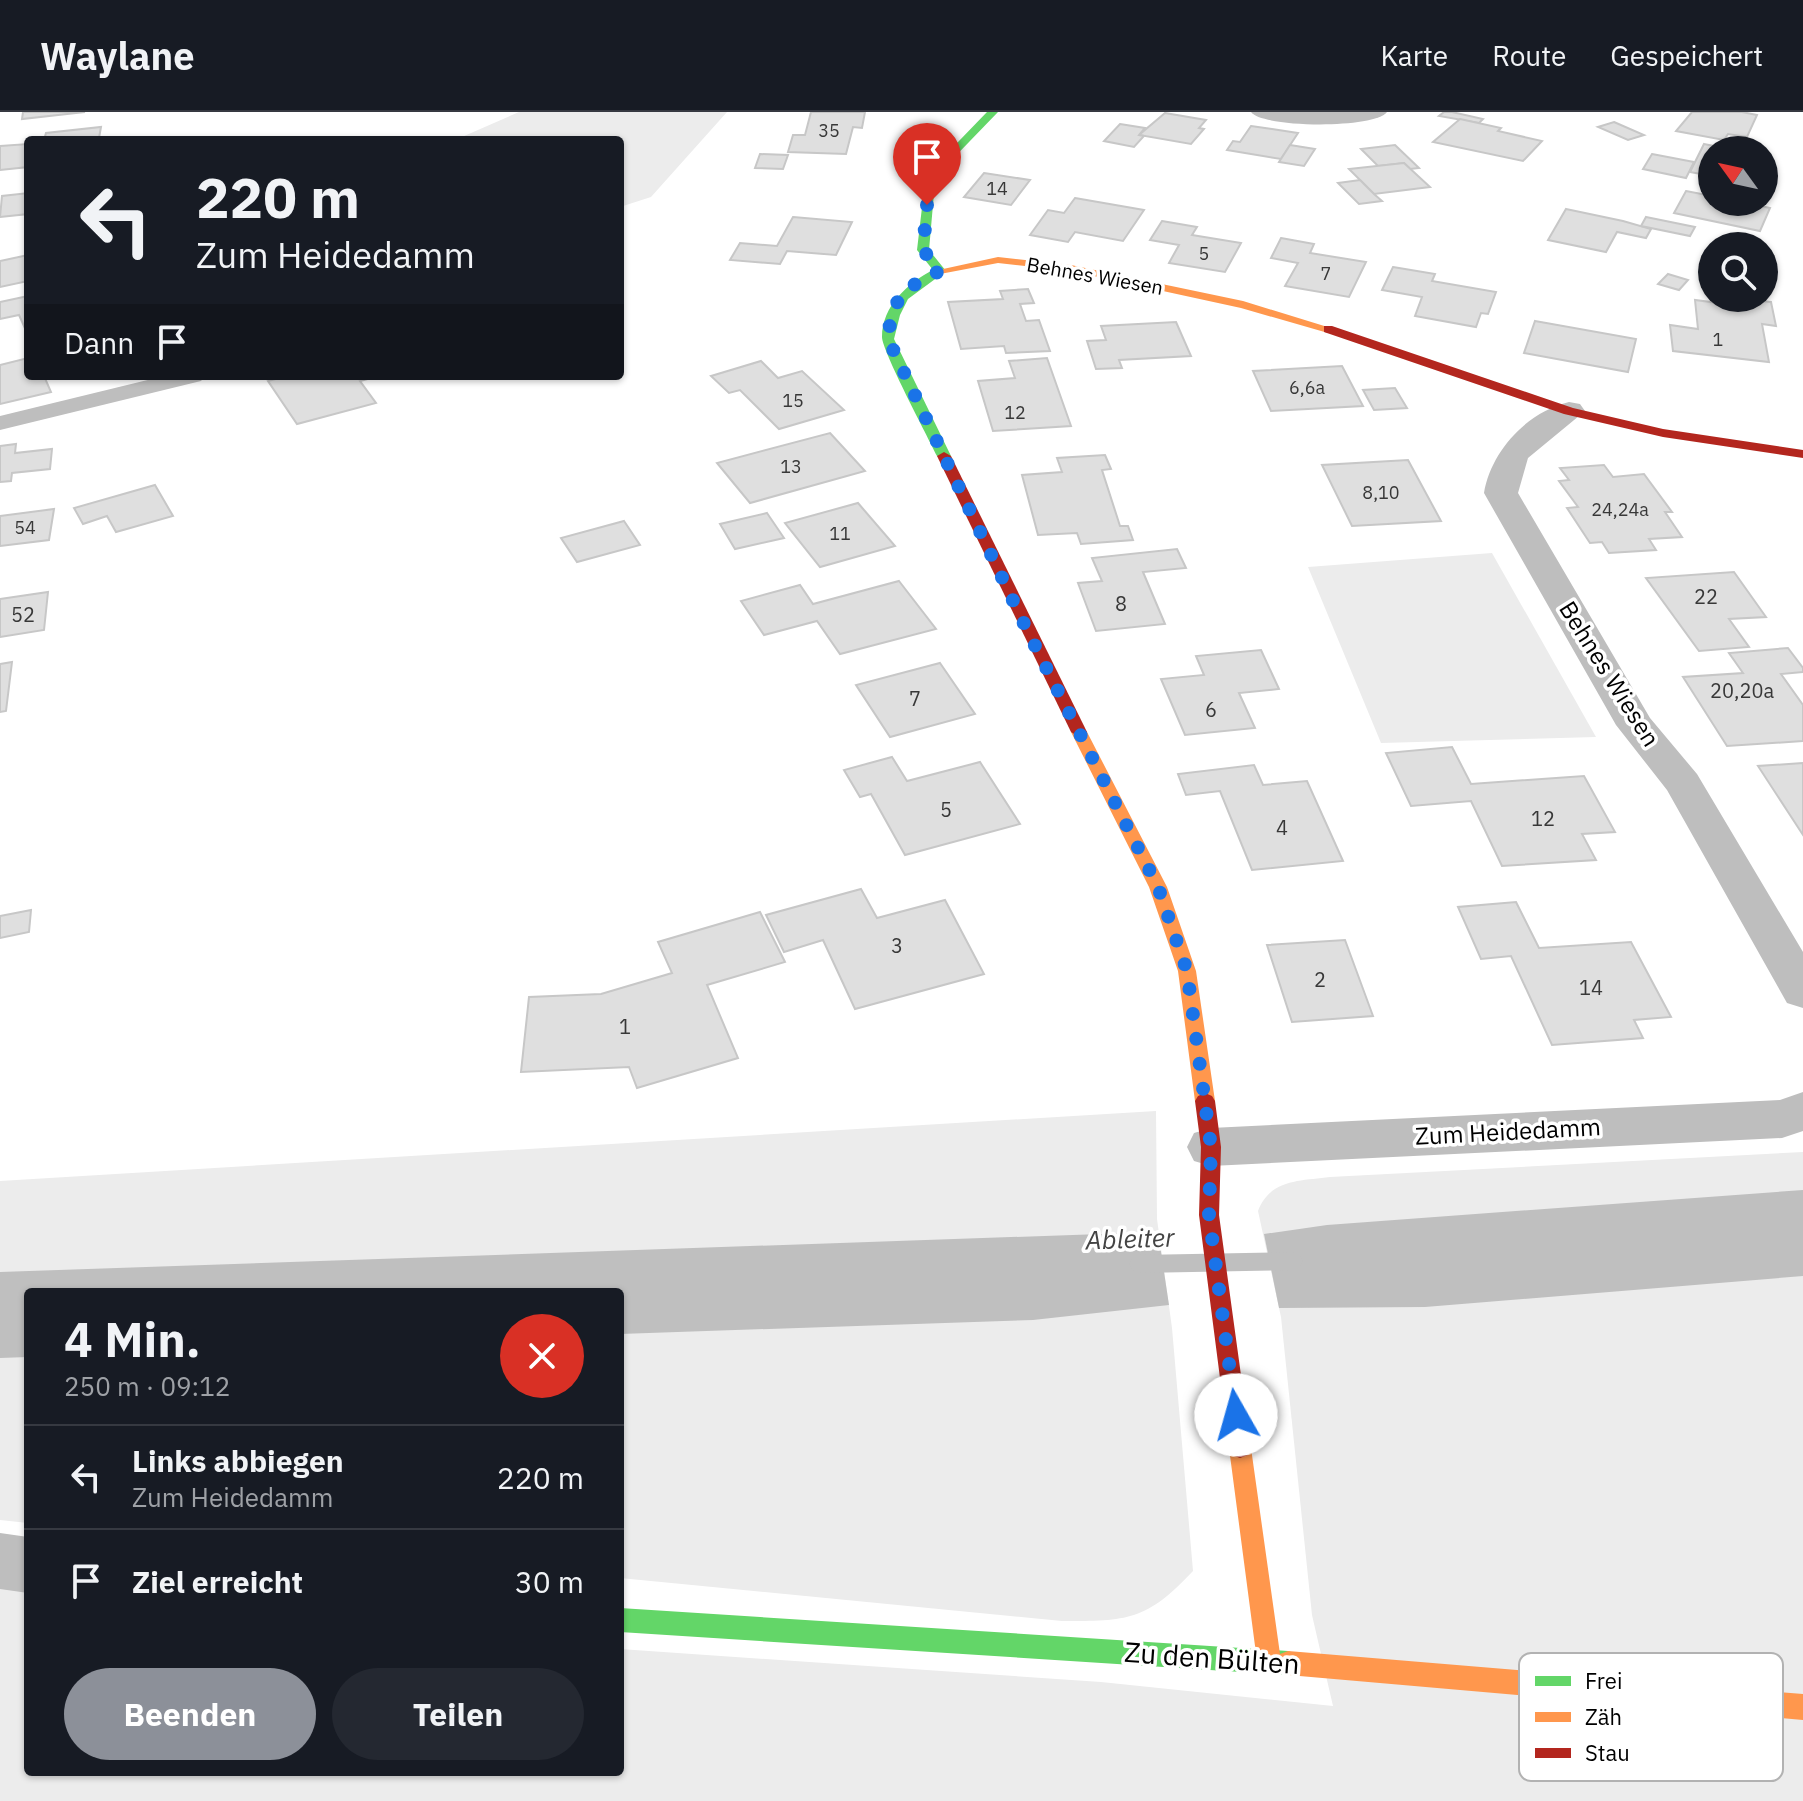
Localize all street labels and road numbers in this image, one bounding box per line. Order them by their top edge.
street label: Behnes Wiesen [1025,250,1165,301]
street label: Behnes Wiesen [1552,595,1667,752]
street label: Zum Heidedamm [1414,1110,1602,1152]
street label: Zu den Bülten [1123,1633,1301,1682]

